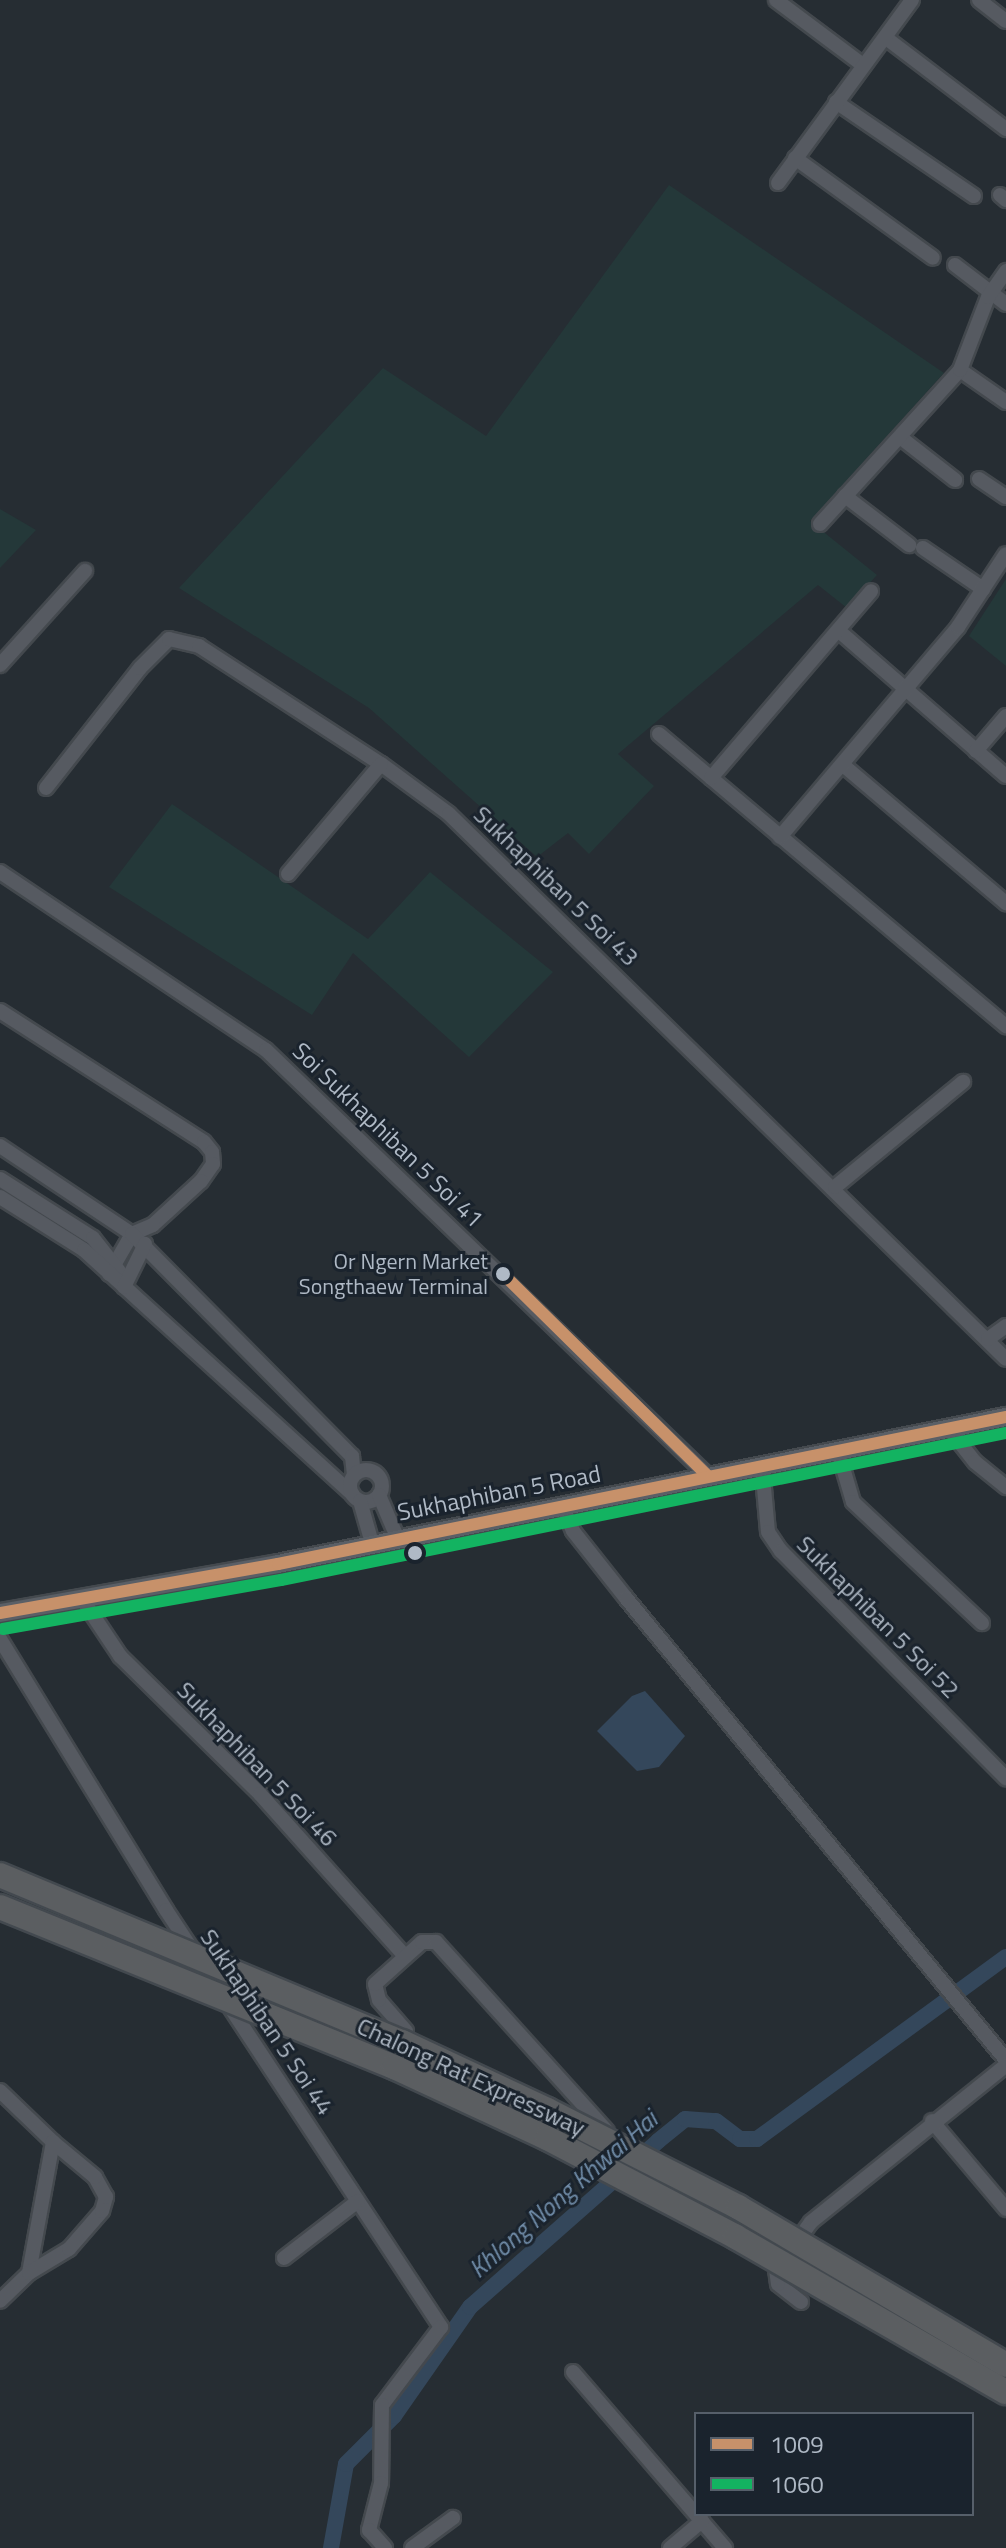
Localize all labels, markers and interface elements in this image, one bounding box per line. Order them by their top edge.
street label: Sukhaphiban 5 Soi 43 [468,800,644,972]
street label: Soi Sukhaphiban 5 Soi 41 [287,1036,489,1234]
place label: Or Ngern Market Songthaew Terminal [299,1248,488,1300]
marker: Or Ngern Market Songthaew Terminal [495,1266,511,1282]
street label: Sukhaphiban 5 Road [395,1459,603,1527]
street label: Sukhaphiban 5 Soi 52 [791,1530,965,1704]
unlabelled marker [407,1545,423,1561]
street label: Sukhaphiban 5 Soi 46 [171,1676,343,1852]
street label: Sukhaphiban 5 Soi 44 [194,1924,340,2120]
street label: Chalong Rat Expressway [353,2012,589,2142]
water label: Khlong Nong Khwai Hai [462,2104,664,2284]
legend [694,2412,974,2516]
text: 1009 [770,2426,824,2462]
text: 1060 [770,2466,824,2502]

